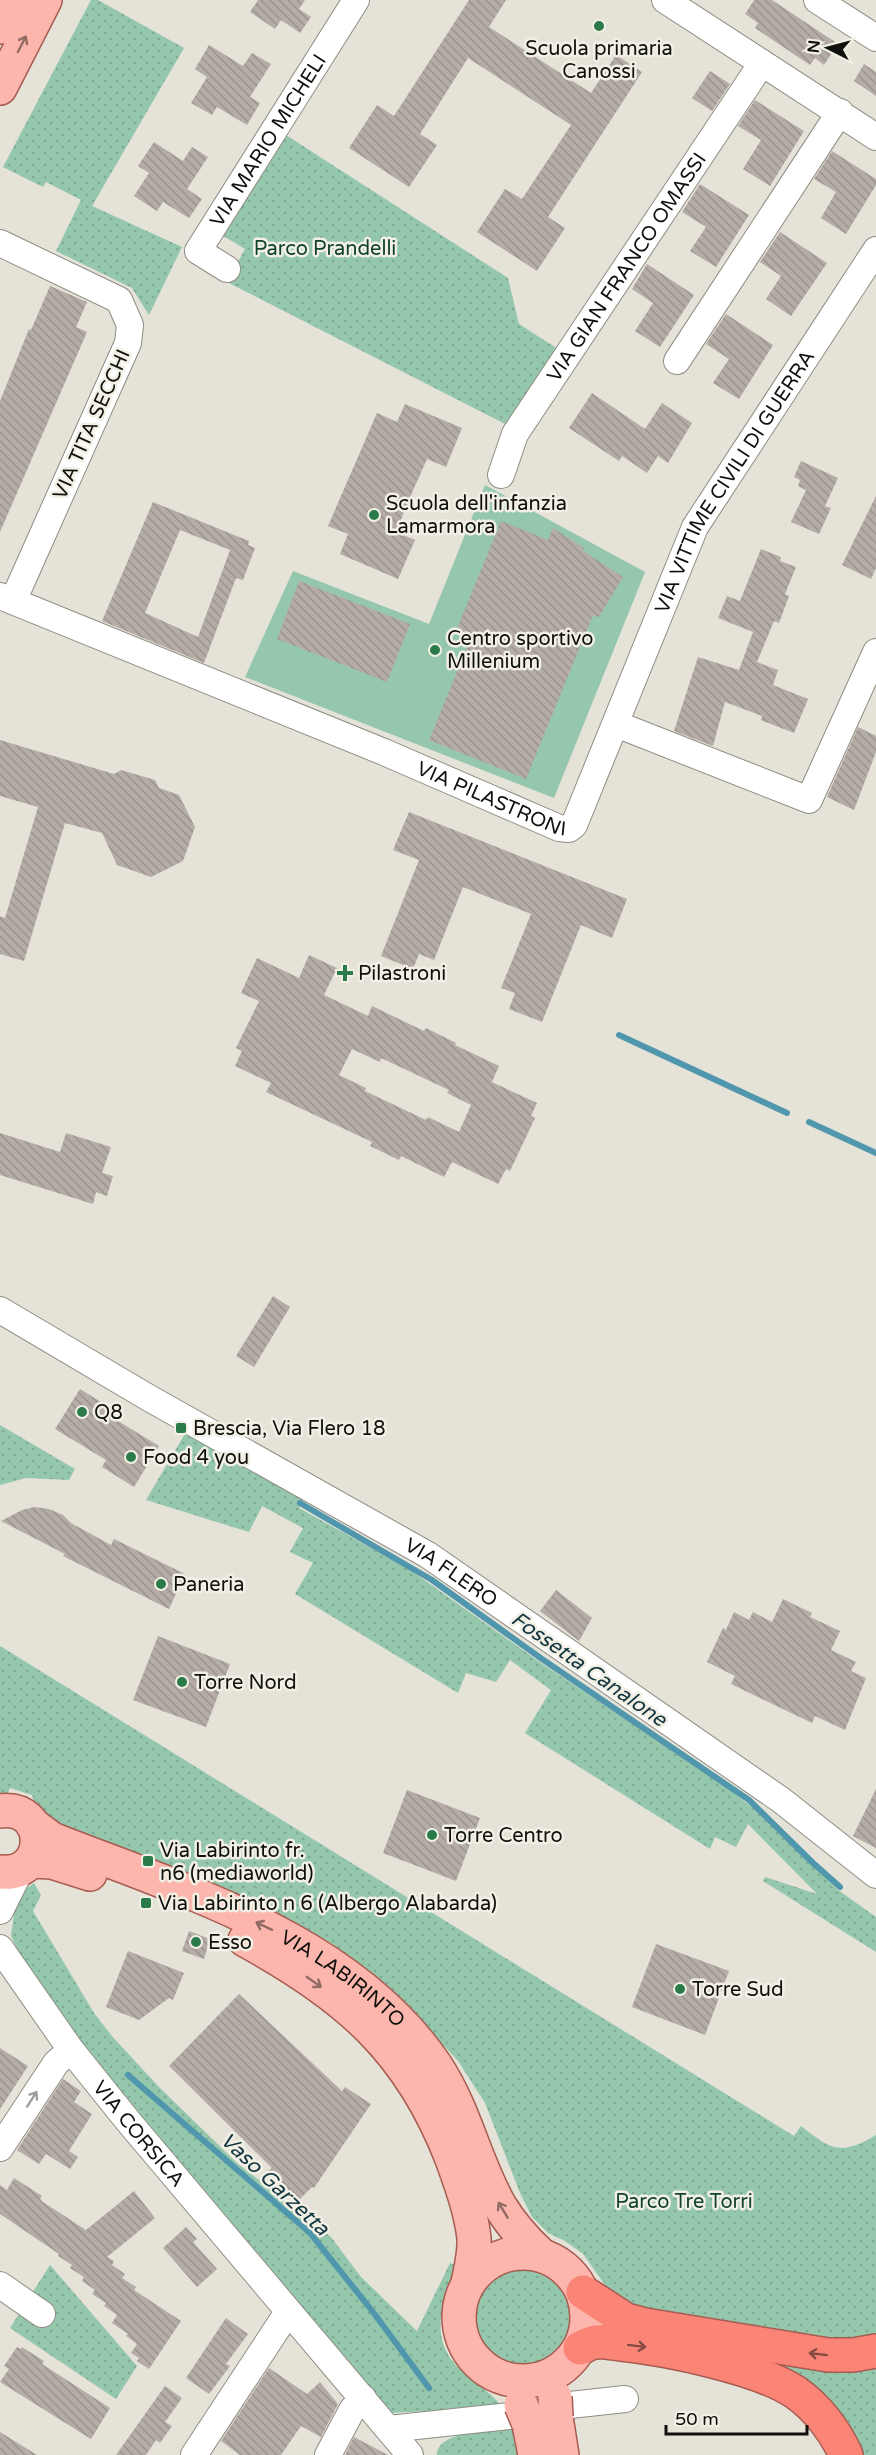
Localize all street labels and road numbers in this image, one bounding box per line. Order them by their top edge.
street label: VIA MARIO MICHELI [205,50,332,232]
street label: VIA GIAN FRANCO OMASSI [542,149,712,387]
street label: VIA TITA SECCHI [48,346,136,503]
street label: VIA VITTIME CIVILI DI GUERRA [650,346,820,617]
street label: VIA PILASTRONI [413,757,567,842]
street label: VIA FLERO [400,1533,502,1613]
street label: VIA LABIRINTO [276,1926,410,2033]
street label: VIA CORSICA [87,2076,189,2192]

